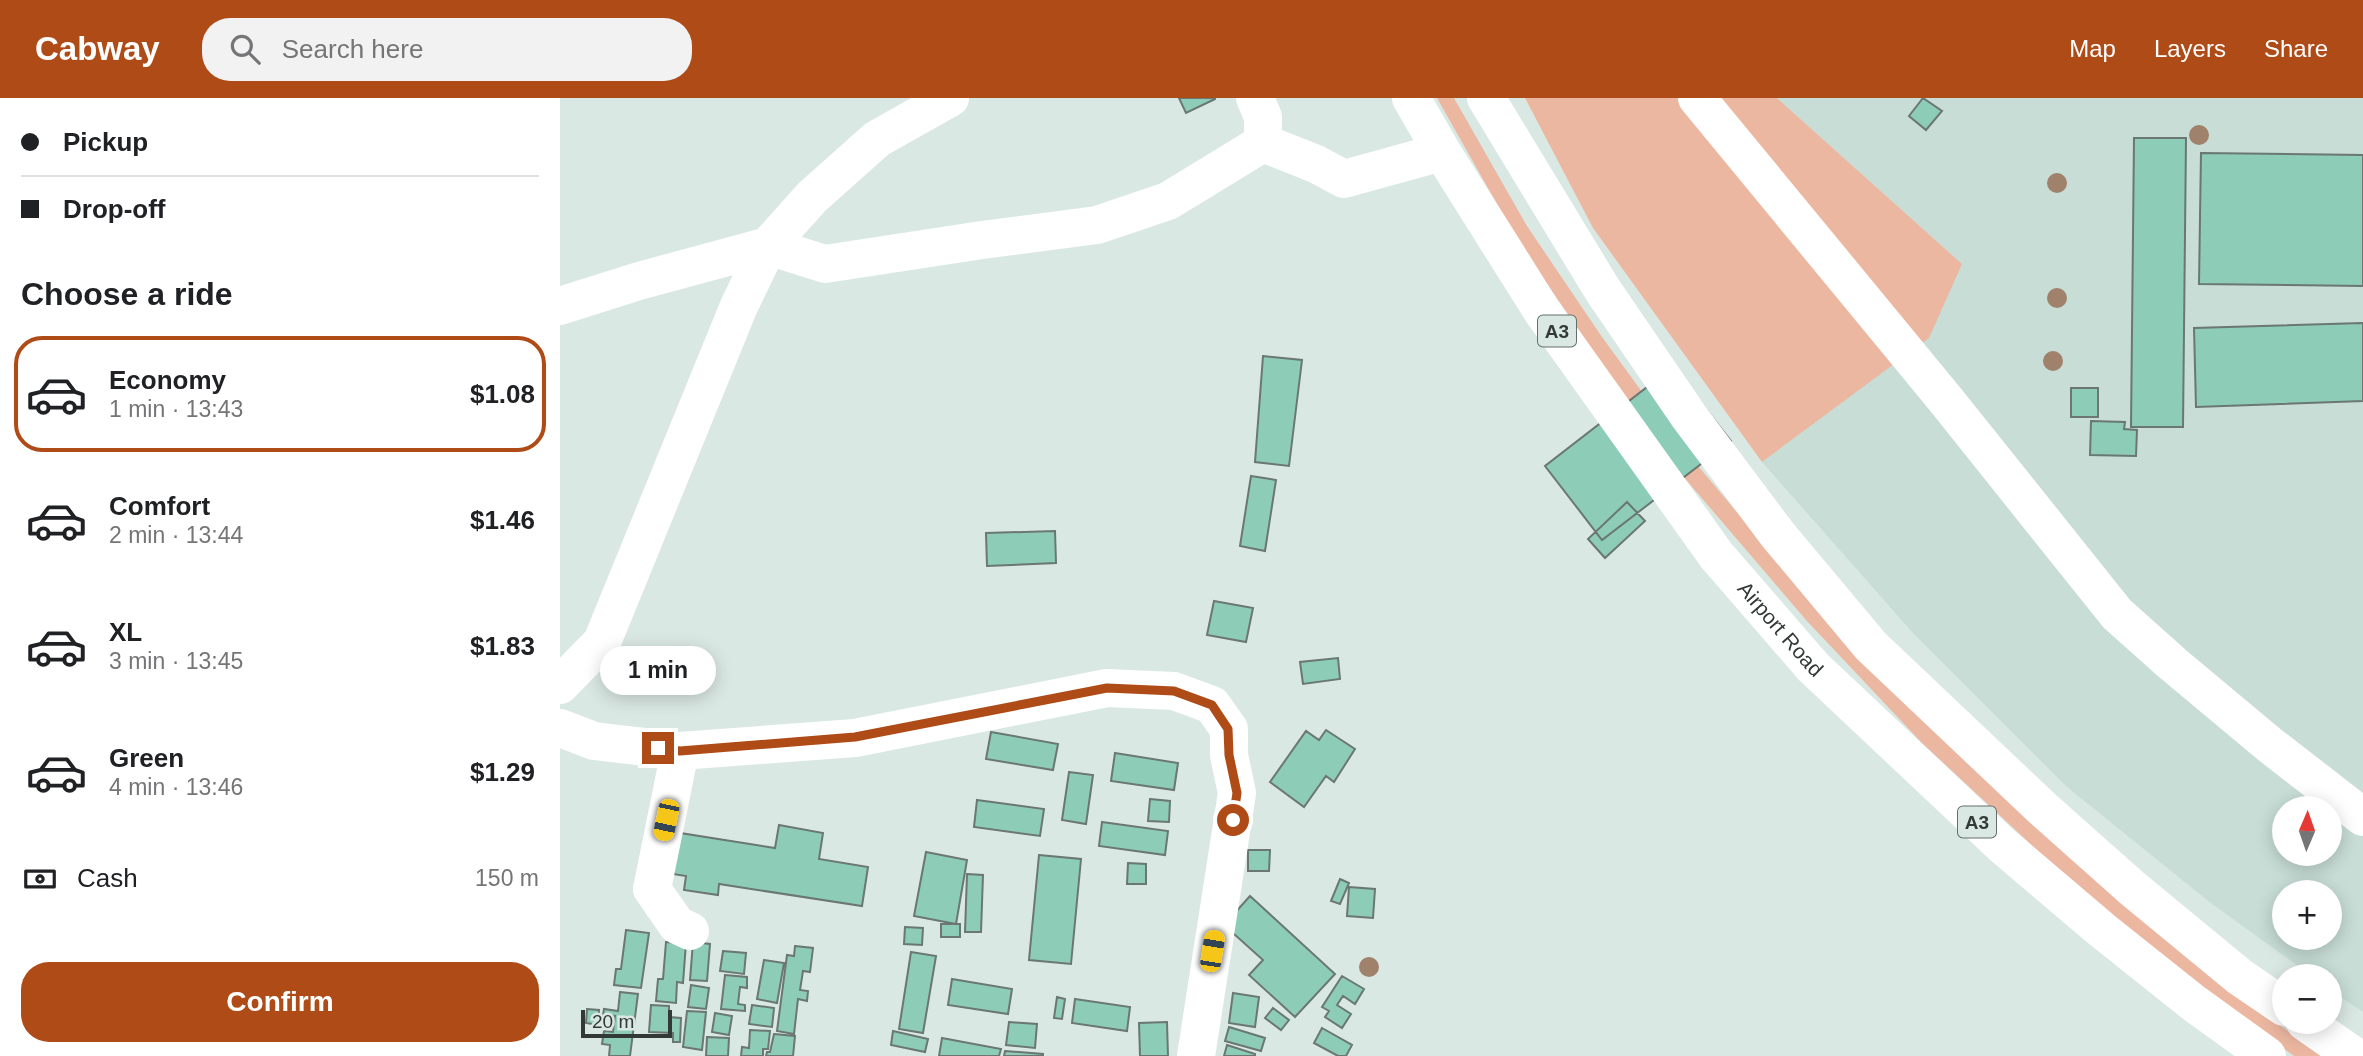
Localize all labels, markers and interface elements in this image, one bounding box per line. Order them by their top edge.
search box [202,18,692,81]
text: Cabway [35,30,160,67]
icon: search [226,30,264,68]
text: Search here [282,34,423,64]
text: Map [2069,35,2116,62]
text: Layers [2154,35,2226,62]
text: Share [2264,35,2328,62]
text: Pickup [63,127,148,157]
text: Drop-off [63,194,166,224]
text: Choose a ride [21,276,233,312]
road number: A3 [1538,316,1576,346]
icon: car [25,363,88,426]
text: Economy [109,365,226,395]
text: $1.08 [470,379,535,409]
text: 1 min · 13:43 [109,396,243,422]
icon: car [25,489,88,552]
text: Comfort [109,491,210,521]
text: $1.46 [470,505,535,535]
text: 2 min · 13:44 [109,522,243,548]
street label: Airport Road [1733,577,1828,681]
icon: car [25,615,88,678]
text: XL [109,617,142,647]
text: $1.83 [470,631,535,661]
callout: 1 min [600,646,716,696]
text: 3 min · 13:45 [109,648,243,674]
text: 1 min [628,657,688,683]
route end [642,732,674,764]
icon: car [25,741,88,804]
text: Green [109,743,184,773]
text: $1.29 [470,757,535,787]
text: 4 min · 13:46 [109,774,243,800]
north arrow [2272,796,2342,866]
map controls [2272,796,2342,1034]
car [652,797,681,843]
route start [1217,804,1249,836]
road number: A3 [1958,806,1996,838]
icon: cash [21,860,59,898]
text: Cash [77,863,138,893]
text: 150 m [475,865,539,891]
button: + [2272,880,2342,950]
car [1199,929,1226,973]
button: Confirm [21,962,539,1042]
button: − [2272,964,2342,1034]
scale bar [581,1007,672,1039]
text: 20 m [592,1011,634,1032]

